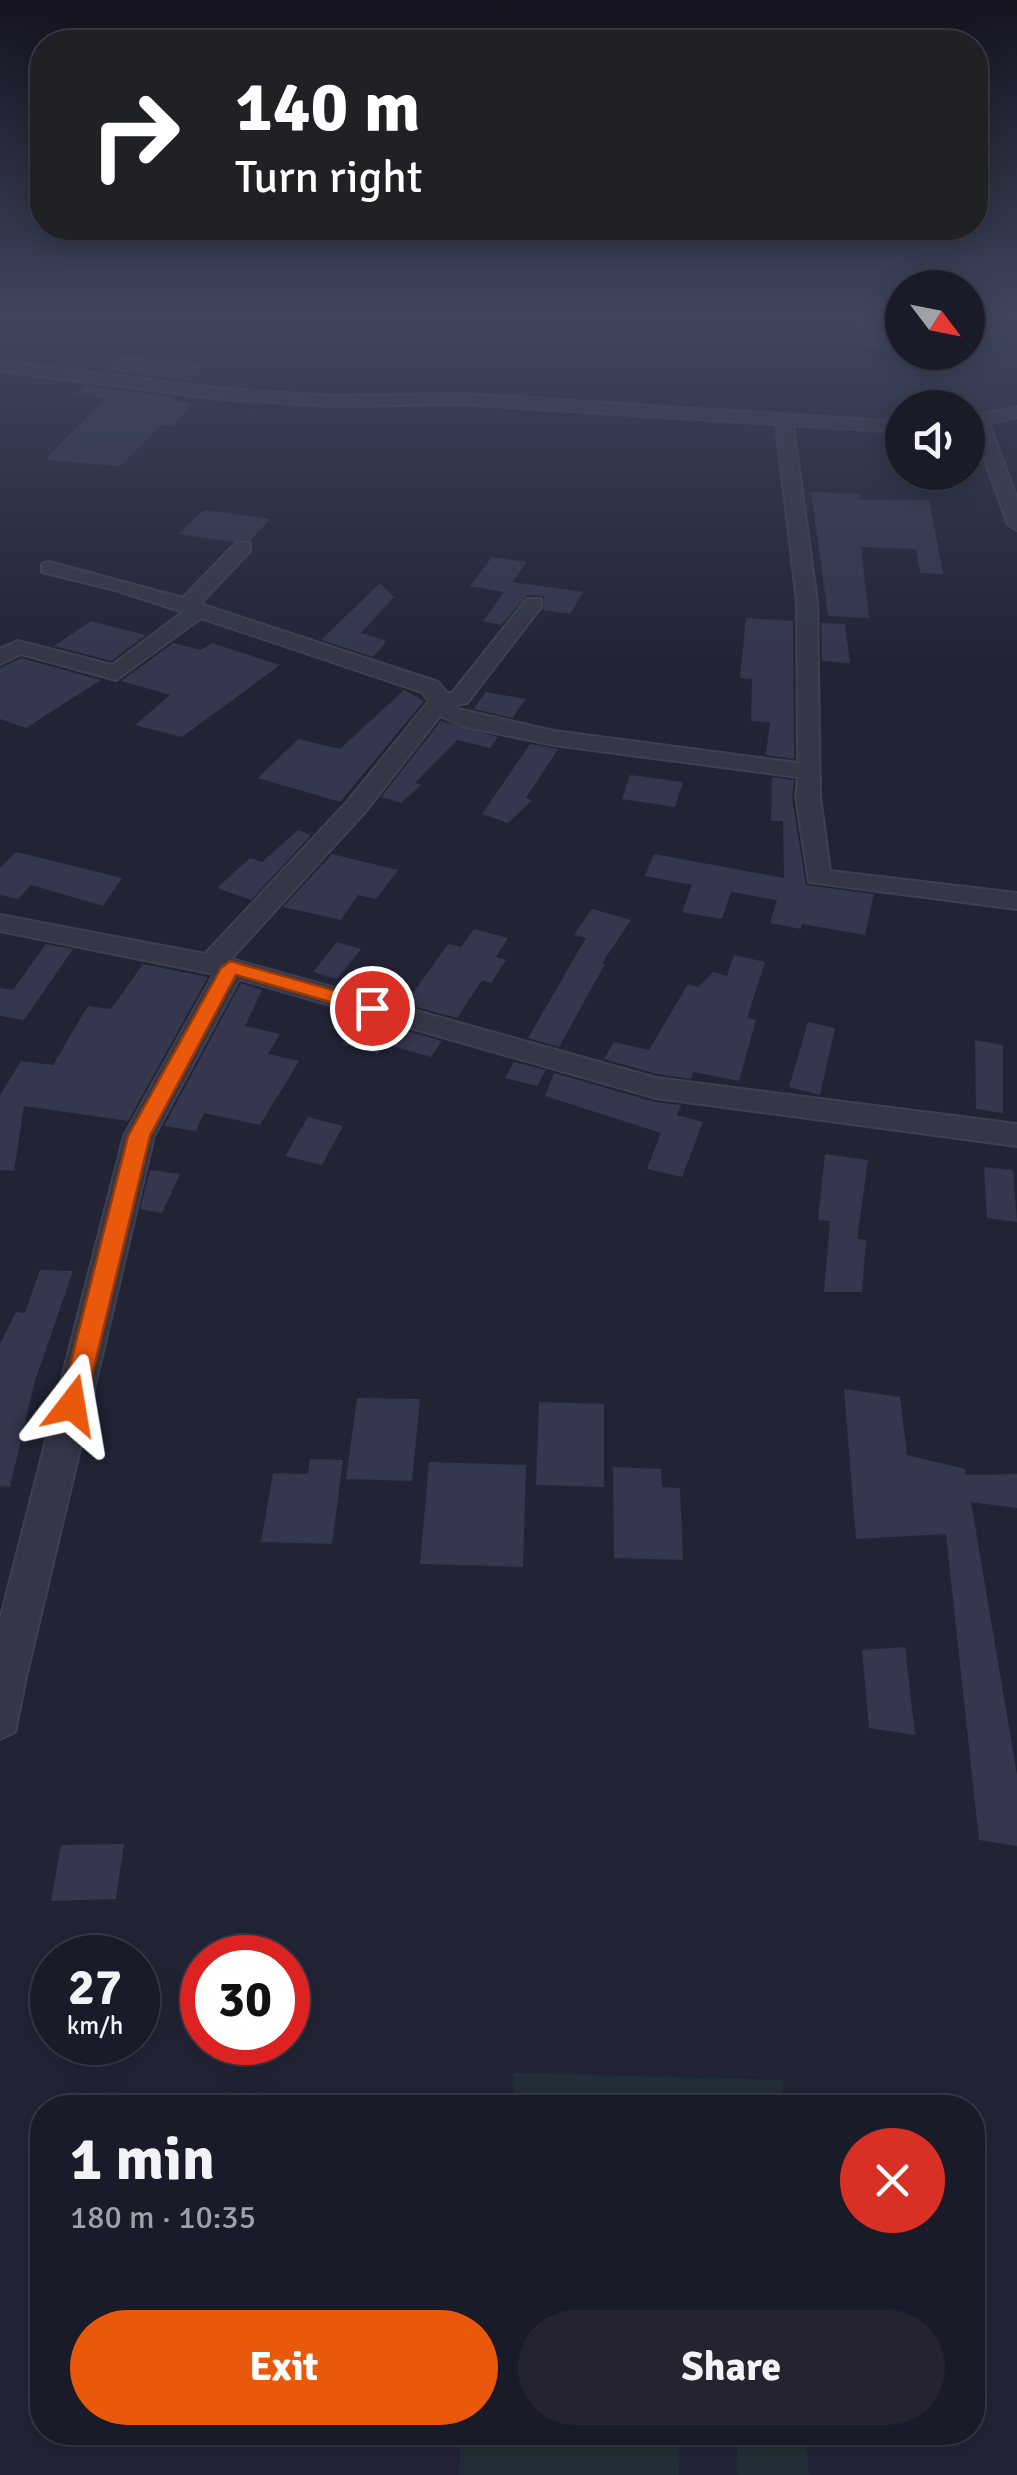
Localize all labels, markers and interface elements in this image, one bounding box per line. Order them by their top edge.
text: 140 m [235,64,420,150]
icon: right [70,70,200,200]
text: Turn right [235,150,423,205]
north arrow [885,270,985,370]
map controls [885,270,985,490]
button: sound [885,390,985,490]
pin [330,966,415,1051]
icon: arrive [345,981,400,1036]
position arrow [20,1353,124,1457]
speed limit sign: 30 [180,1935,310,2065]
text: 27 [68,1957,122,2019]
text: km/h [67,2010,123,2041]
text: 1 min [70,2123,215,2197]
button: close [840,2128,945,2233]
text: 180 m · 10:35 [70,2198,256,2237]
button: Exit [70,2310,498,2425]
button: Share [518,2310,945,2425]

